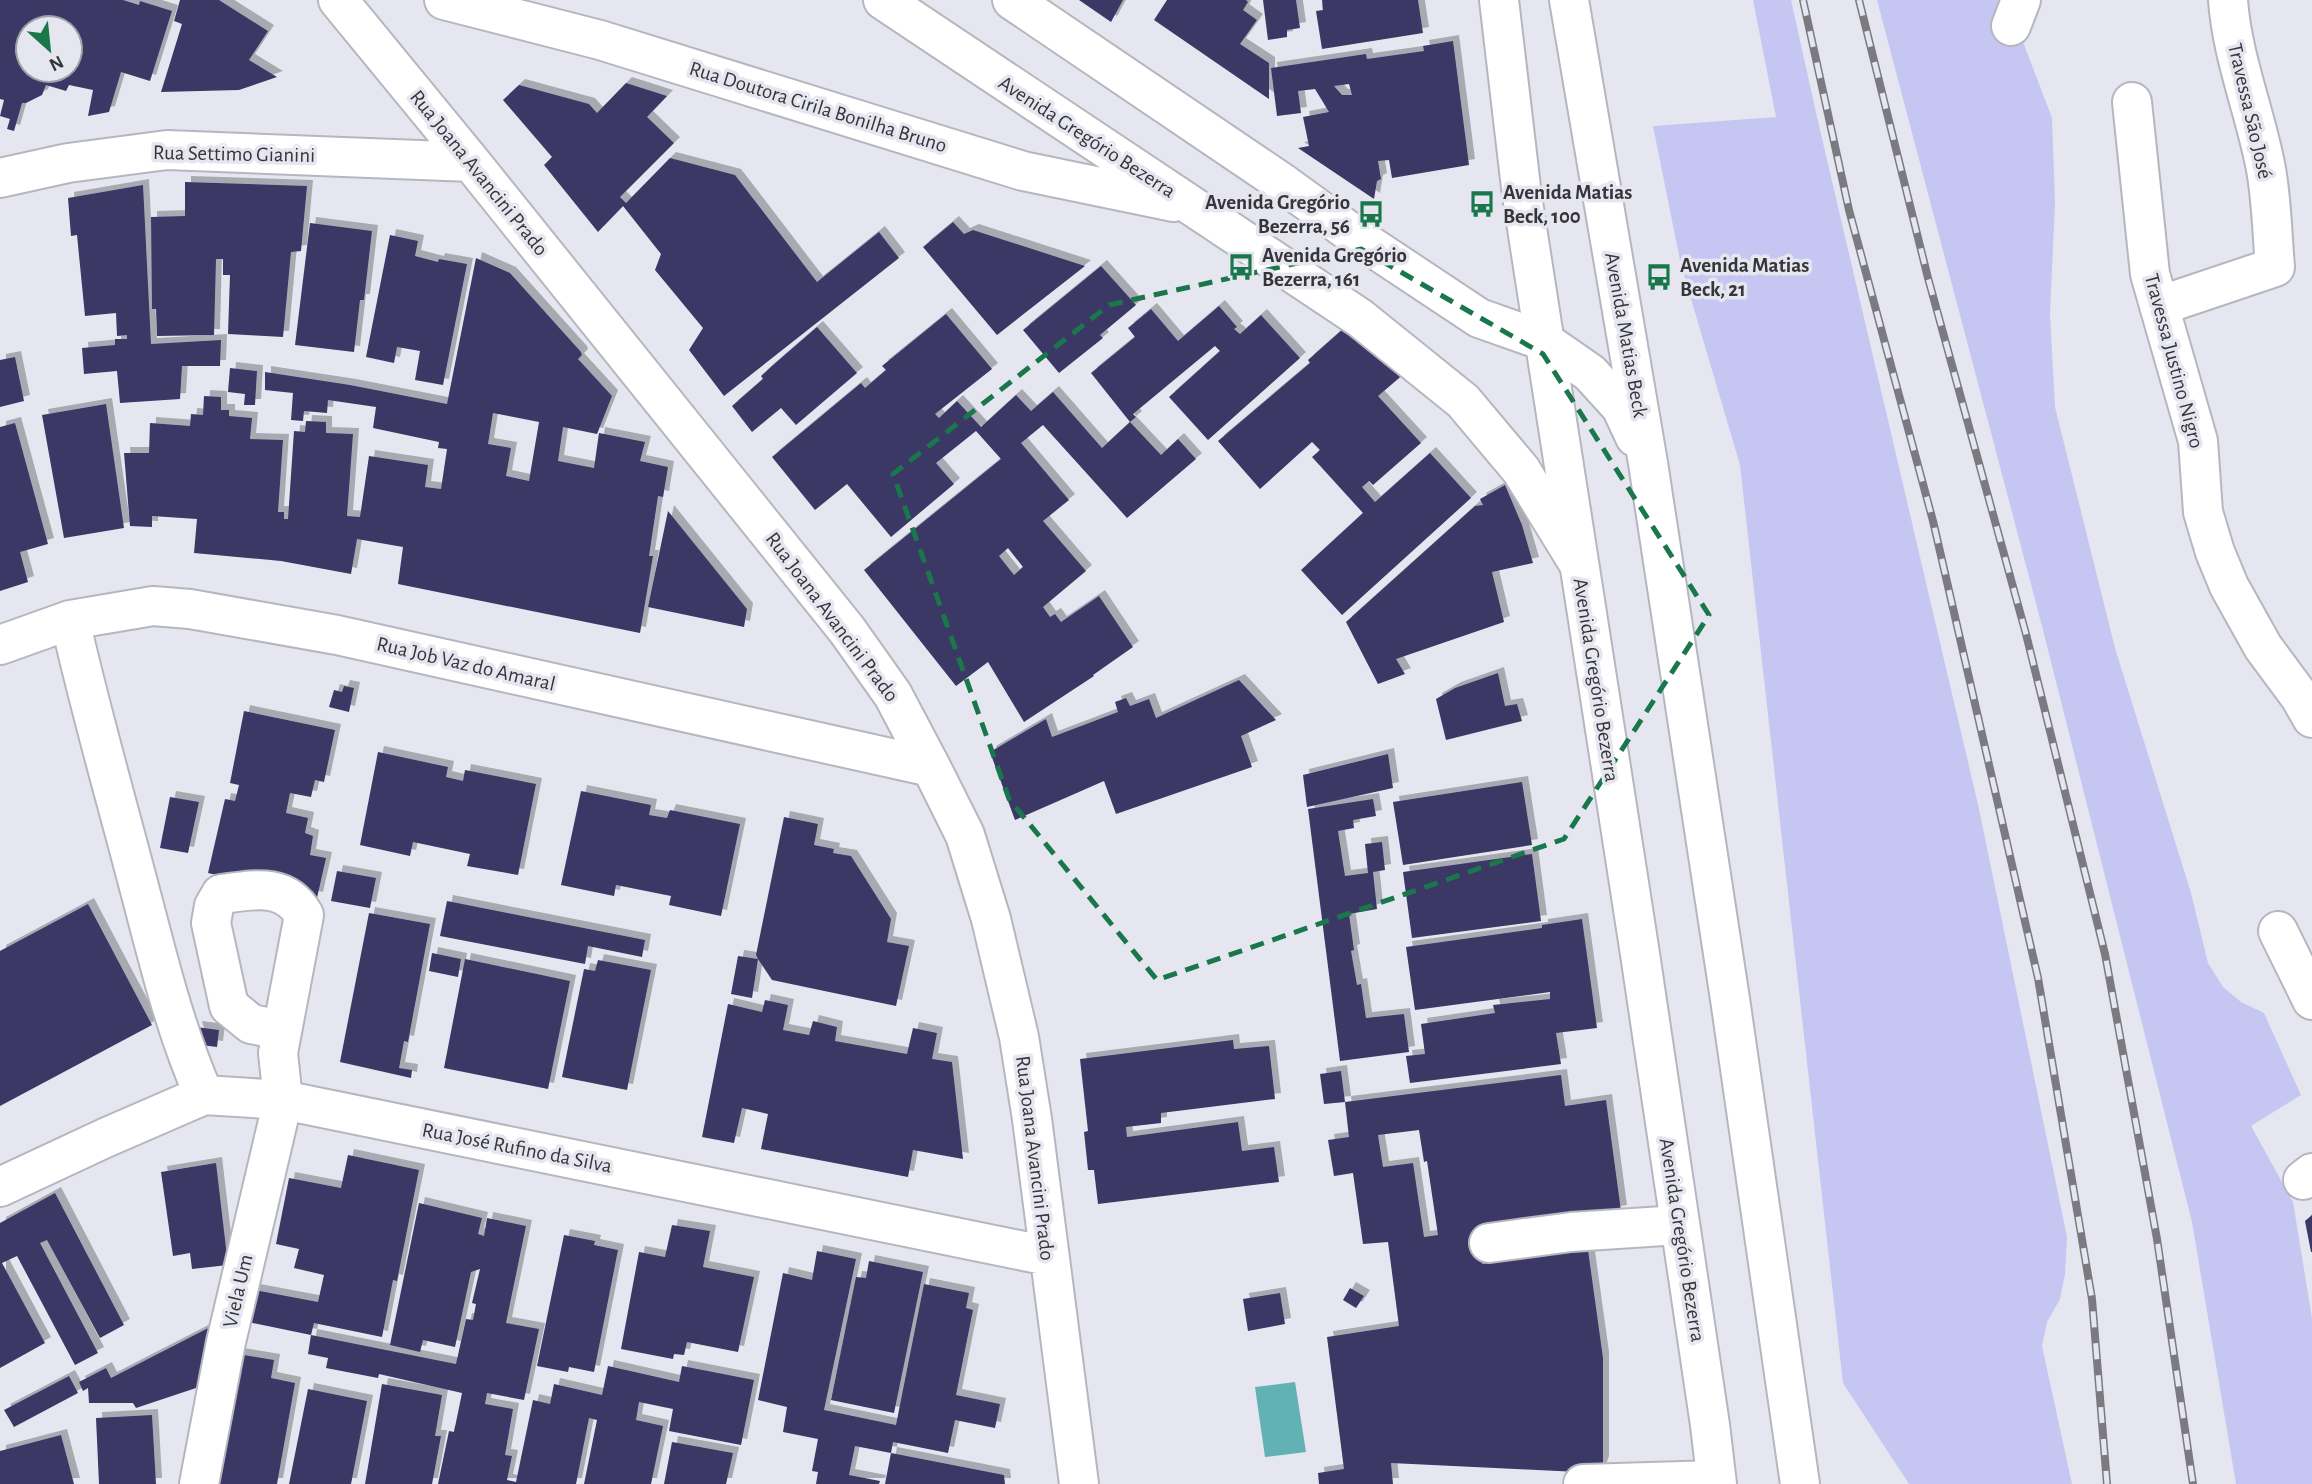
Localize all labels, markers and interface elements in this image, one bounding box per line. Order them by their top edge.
north arrow [14,14,84,84]
street label: Travessa São José [2224,41,2276,181]
text: N [46,51,66,74]
street label: Rua Doutora Cirila Bonilha Bruno [687,58,949,156]
street label: Avenida Gregório Bezerra [995,72,1179,202]
street label: Rua Joana Avancini Prado [406,86,552,260]
street label: Rua Settimo Gianini [153,142,315,166]
place label: Avenida Matias Beck, 100 [1503,182,1632,227]
bus stop icon: Avenida Matias Beck, 100 [1467,189,1497,219]
place label: Avenida Gregório Bezerra, 56 [1205,192,1350,237]
bus stop icon: Avenida Gregório Bezerra, 56 [1356,199,1386,229]
place label: Avenida Gregório Bezerra, 161 [1262,245,1407,290]
street label: Avenida Matias Beck [1601,251,1651,420]
bus stop icon: Avenida Gregório Bezerra, 161 [1226,252,1256,282]
place label: Avenida Matias Beck, 21 [1680,255,1809,300]
bus stop icon: Avenida Matias Beck, 21 [1644,262,1674,292]
street label: Travessa Justino Nigro [2141,271,2207,451]
street label: Rua Joana Avancini Prado [762,528,902,706]
street label: Avenida Gregório Bezerra [1570,577,1623,784]
street label: Rua Job Vaz do Amaral [375,633,557,695]
street label: Rua Joana Avancini Prado [1012,1054,1058,1262]
street label: Rua José Rufino da Silva [420,1119,614,1177]
street label: Avenida Gregório Bezerra [1656,1137,1709,1344]
street label: Viela Um [219,1252,257,1330]

